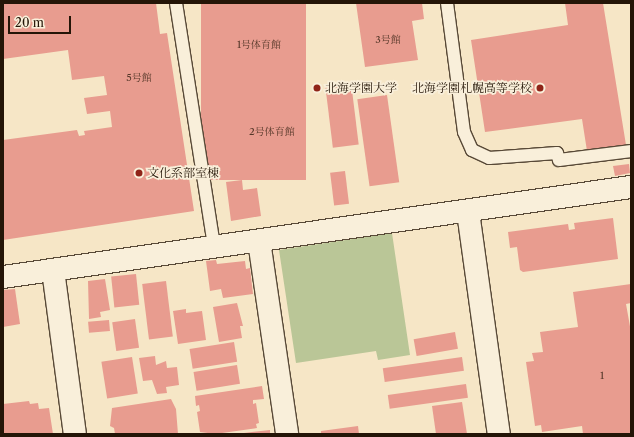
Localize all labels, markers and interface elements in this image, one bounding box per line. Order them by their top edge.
scale bar [10,8,73,34]
text: 20 m [15,15,44,30]
house number: 3号館 [375,34,401,46]
house number: 1号体育館 [237,39,281,51]
house number: 5号館 [126,72,152,84]
place label: 北海学園大学 [325,81,397,95]
place label: 北海学園札幌高等学校 [412,81,532,95]
marker: 北海学園大学 [312,83,322,93]
marker: 北海学園札幌高等学校 [535,83,545,93]
house number: 2号体育館 [249,126,295,138]
place label: 文化系部室棟 [147,166,219,180]
marker: 文化系部室棟 [134,168,144,178]
house number: 1 [600,370,604,382]

